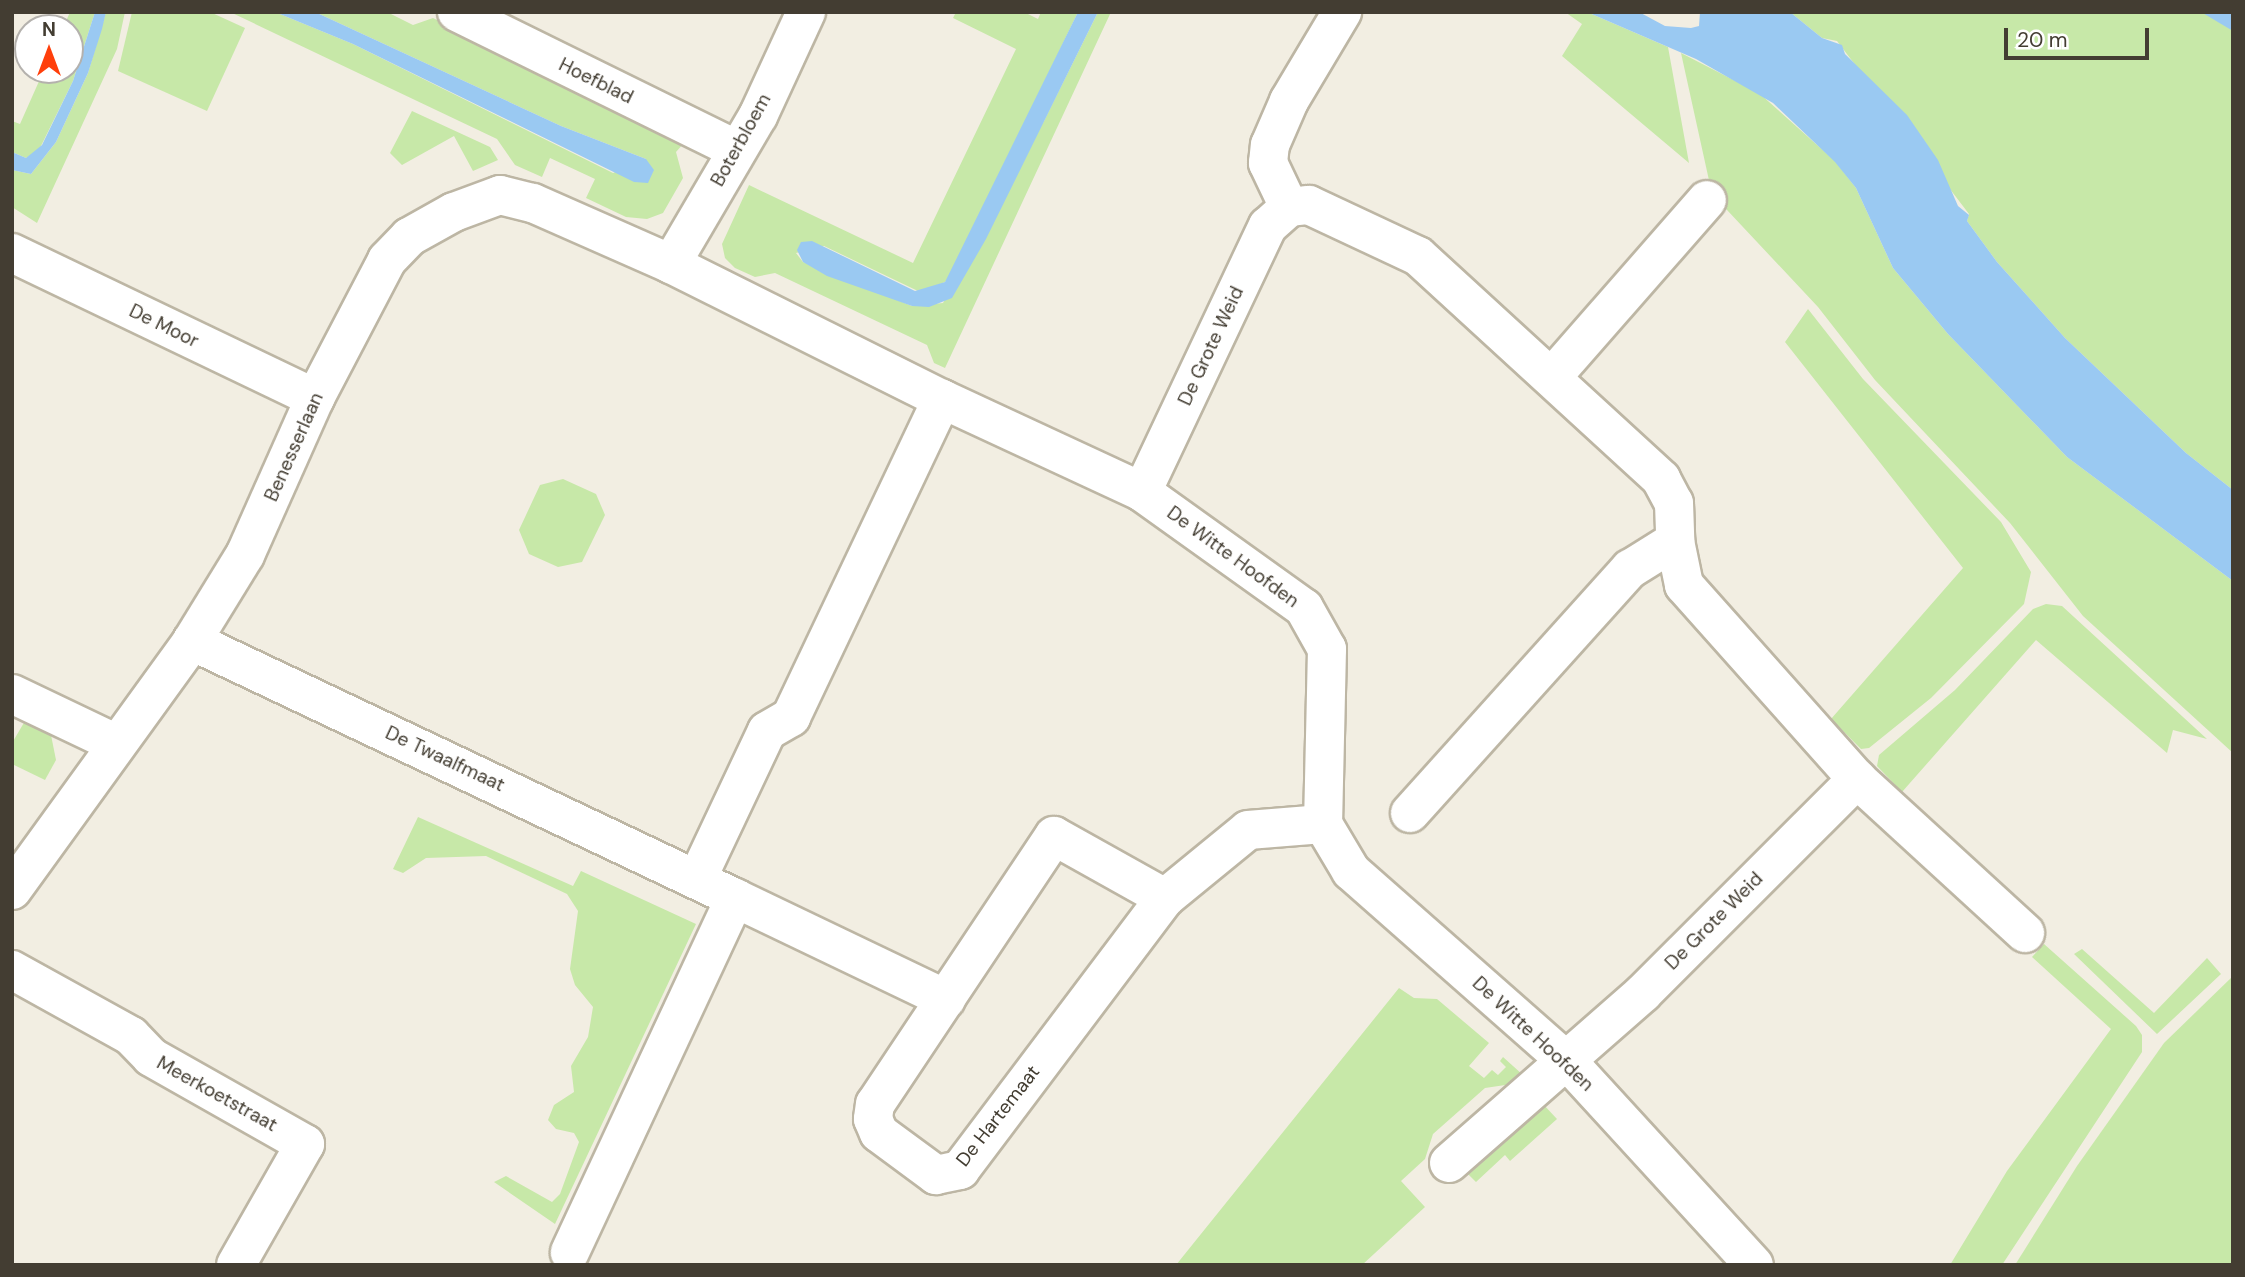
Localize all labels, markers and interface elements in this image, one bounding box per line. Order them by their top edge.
north arrow [14,14,84,84]
scale bar [2007,14,2152,58]
text: N [42,17,56,42]
text: 20 m [2017,26,2068,54]
street label: Hoefblad [555,53,637,109]
street label: Boterbloem [706,90,776,190]
street label: De Grote Weid [1173,283,1249,409]
street label: De Moor [126,299,202,353]
street label: Benesserlaan [260,389,328,505]
street label: De Witte Hoofden [1163,501,1303,613]
street label: De Twaalfmaat [382,721,508,797]
street label: De Grote Weid [1660,867,1768,975]
street label: De Witte Hoofden [1468,972,1598,1096]
street label: Meerkoetstraat [153,1052,281,1136]
street label: De Hartemaat [951,1061,1045,1171]

